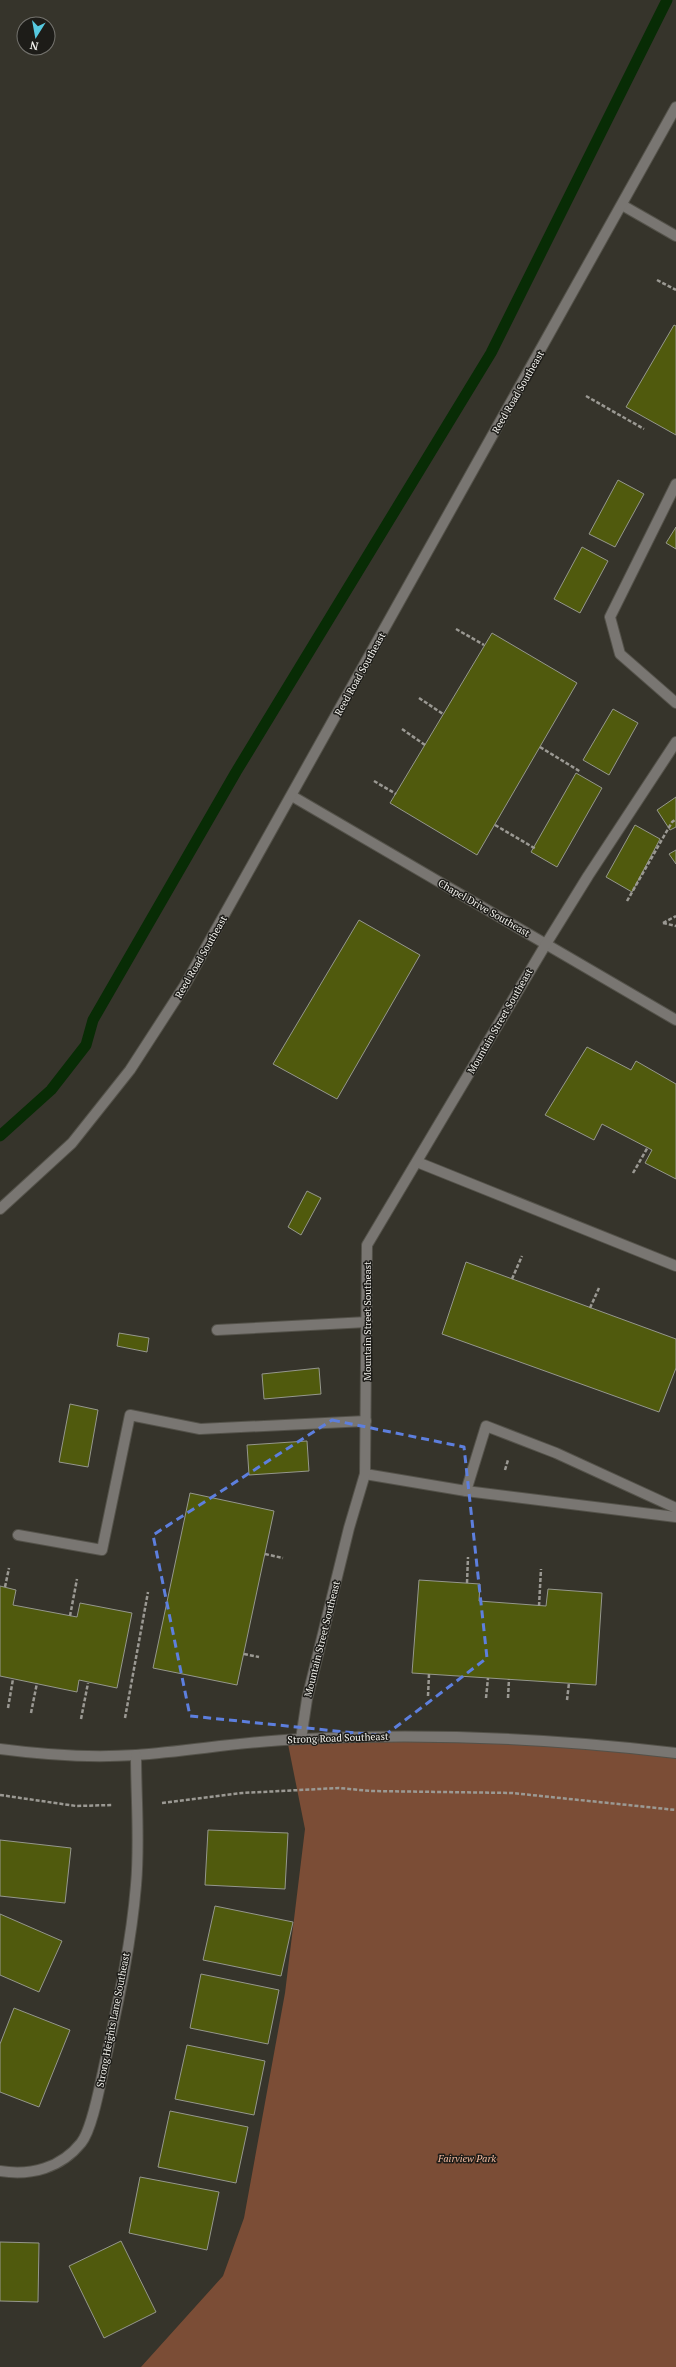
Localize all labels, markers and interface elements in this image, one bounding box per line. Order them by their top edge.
north arrow [16,16,56,56]
text: N [28,38,40,53]
street label: Reed Road Southeast [489,348,547,436]
street label: Reed Road Southeast [332,630,388,718]
street label: Chapel Drive Southeast [436,876,533,940]
street label: Reed Road Southeast [172,913,230,1001]
street label: Mountain Street Southeast [465,966,536,1076]
street label: Mountain Street Southeast [361,1261,374,1381]
street label: Mountain Street Southeast [301,1579,343,1699]
street label: Strong Road Southeast [287,1730,389,1746]
street label: Strong Heights Lane Southeast [94,1951,133,2089]
park label: Fairview Park [437,2152,496,2165]

